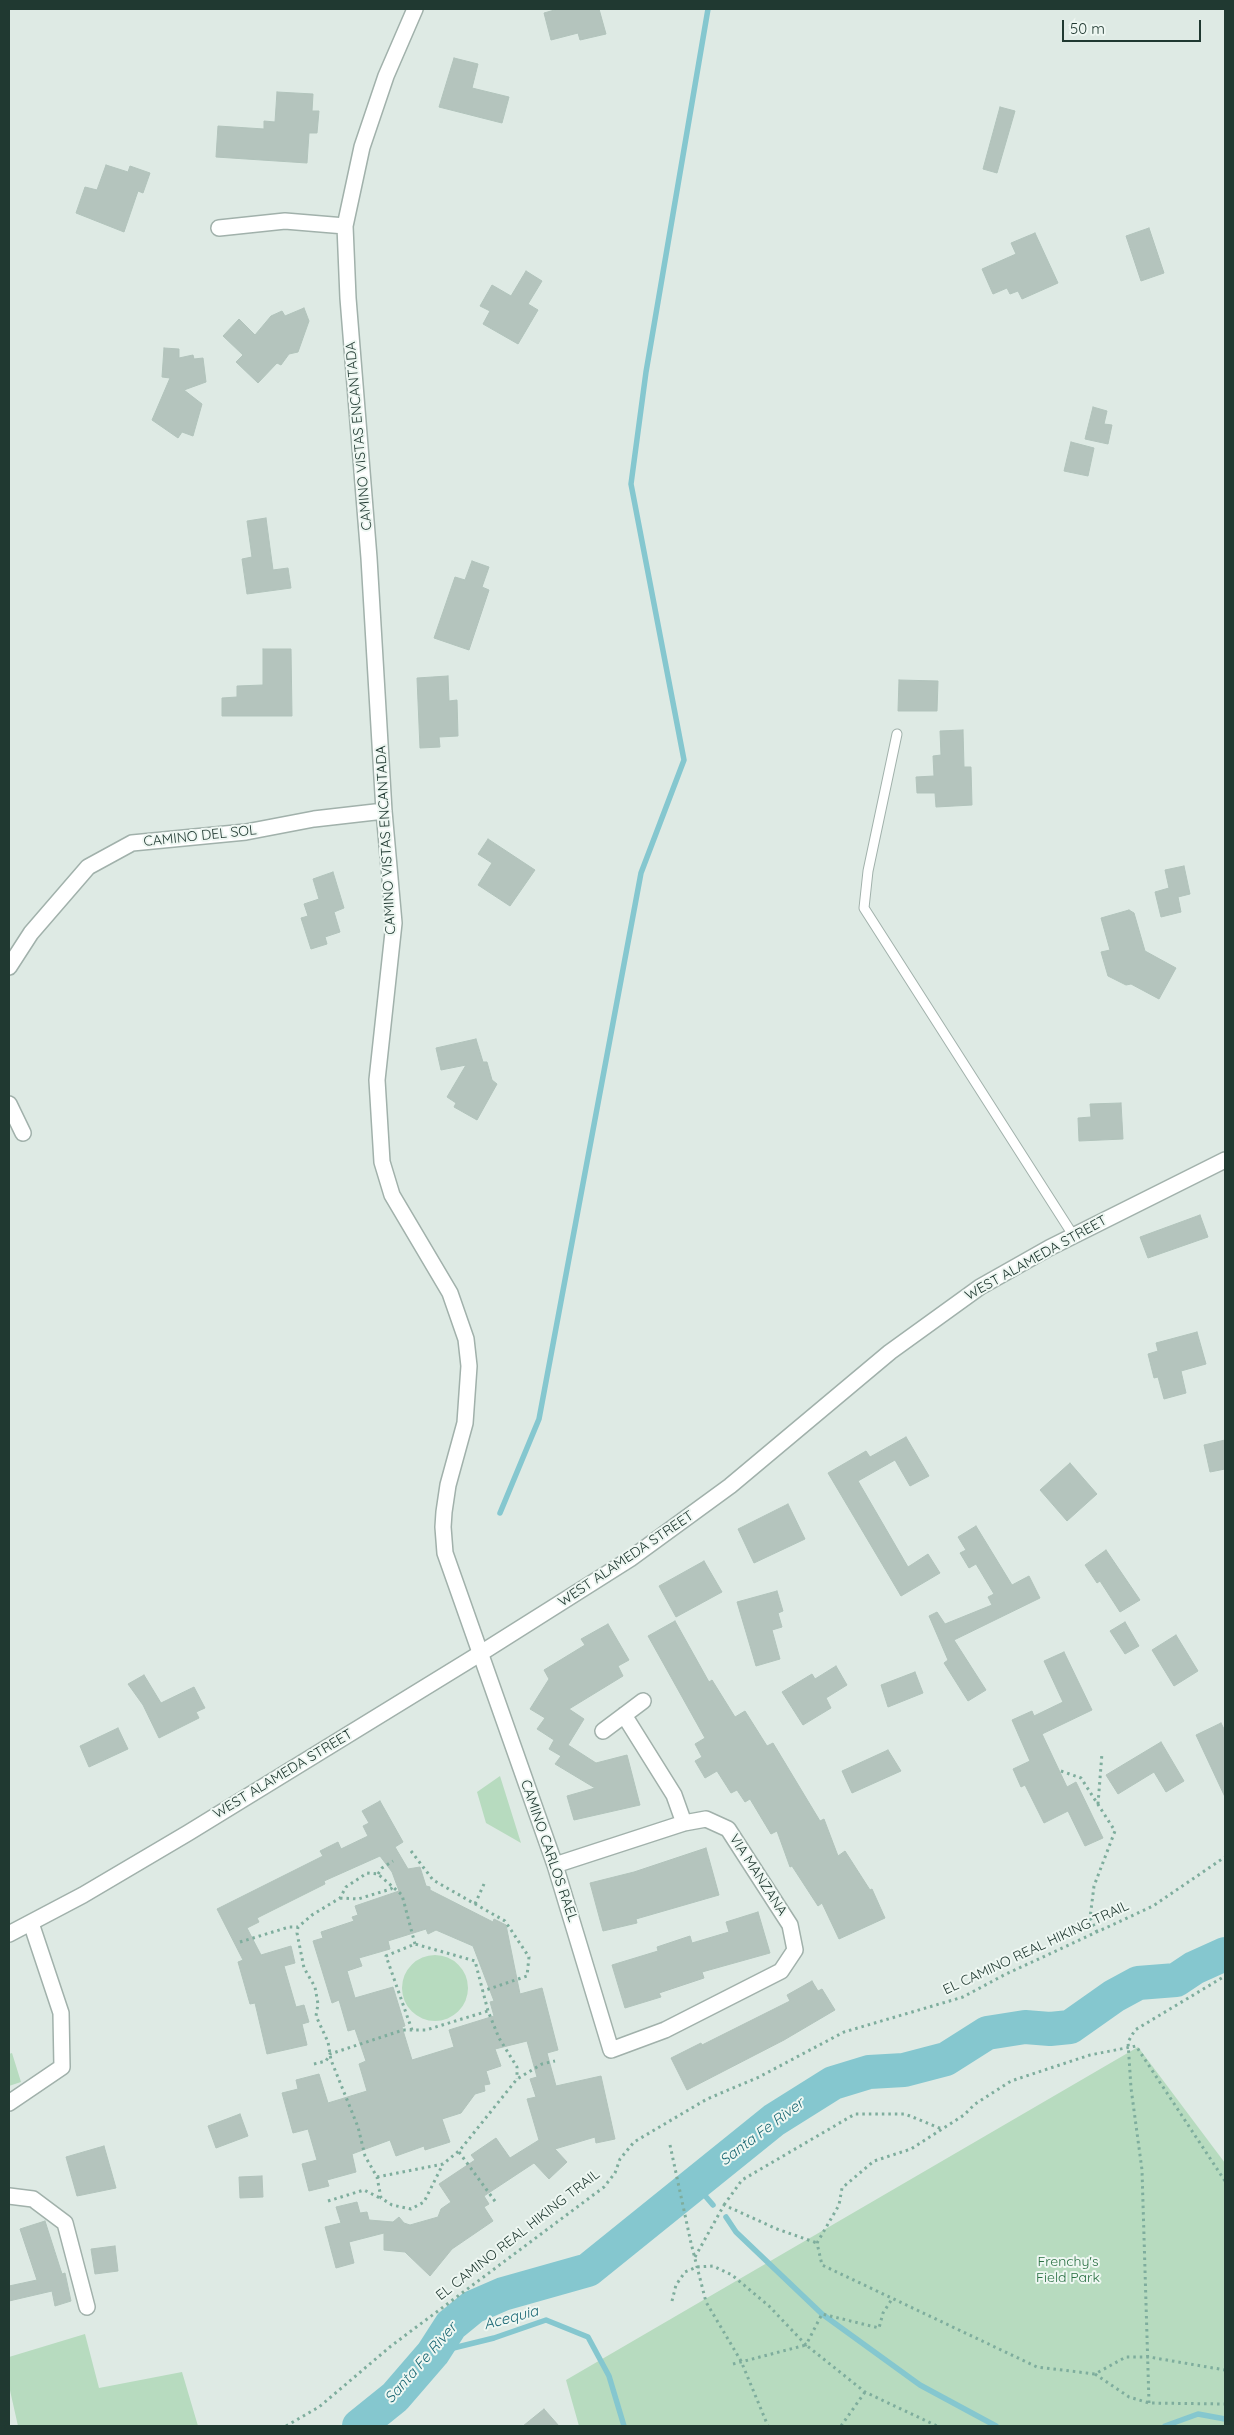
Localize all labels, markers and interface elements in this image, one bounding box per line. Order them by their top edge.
scale bar [1064,10,1203,42]
text: 50 m [1070,19,1105,38]
street label: CAMINO VISTAS ENCANTADA [342,341,376,531]
street label: CAMINO VISTAS ENCANTADA [373,745,399,935]
street label: CAMINO DEL SOL [143,822,257,850]
street label: WEST ALAMEDA STREET [962,1212,1110,1304]
street label: WEST ALAMEDA STREET [555,1507,697,1611]
street label: WEST ALAMEDA STREET [210,1726,356,1822]
street label: CAMINO CARLOS RAEL [517,1778,581,1924]
street label: VIA MANZANA [725,1831,791,1919]
street label: EL CAMINO REAL HIKING TRAIL [940,1897,1132,1999]
water label: Santa Fe River [716,2095,808,2169]
street label: EL CAMINO REAL HIKING TRAIL [433,2166,603,2304]
park label: Frenchy's Field Park [1036,2254,1100,2286]
water label: Acequia [482,2302,540,2334]
water label: Santa Fe River [381,2319,461,2407]

